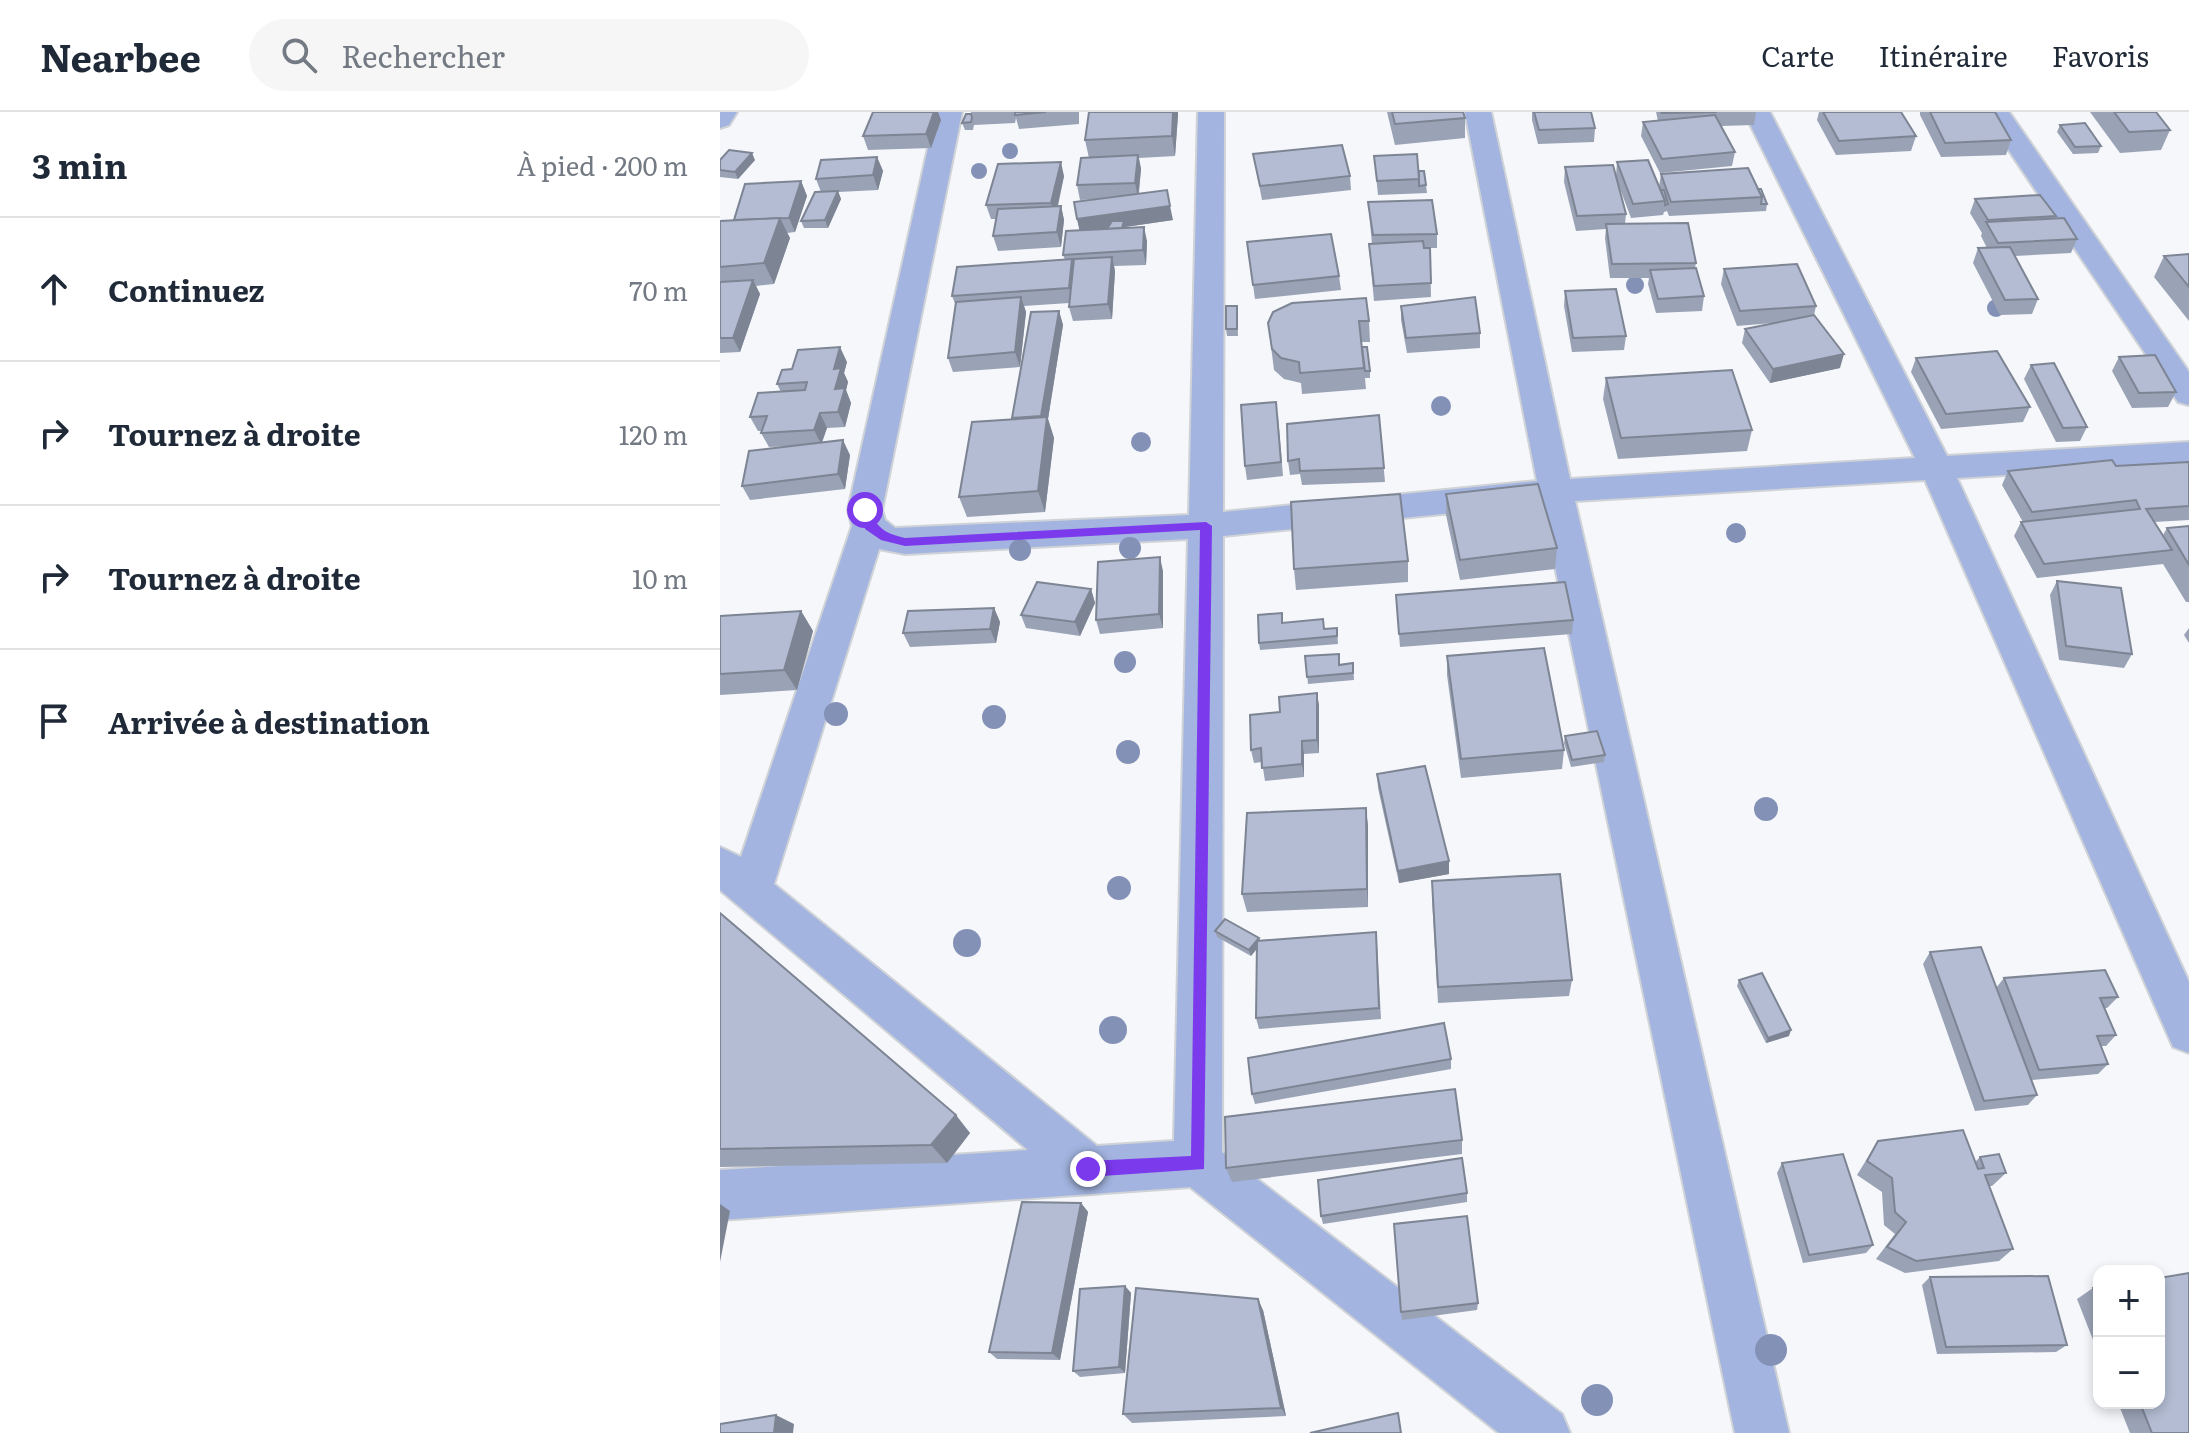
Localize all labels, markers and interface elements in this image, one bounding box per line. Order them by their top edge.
search box [249,19,809,91]
text: Nearbee [40,27,201,84]
icon: search [277,33,321,77]
text: Rechercher [341,33,505,77]
text: Carte [1761,34,1834,76]
text: Itinéraire [1878,34,2008,76]
text: Favoris [2052,34,2149,76]
text: 3 min [32,139,128,189]
text: À pied · 200 m [517,145,688,184]
icon: ahead [32,267,76,311]
text: Continuez [108,267,265,311]
text: 70 m [629,270,688,309]
icon: right [32,411,76,455]
text: Tournez à droite [108,411,361,455]
text: 120 m [619,414,688,453]
route start [847,492,883,528]
icon: right [32,555,76,599]
text: Tournez à droite [108,555,361,599]
text: 10 m [632,558,688,597]
icon: arrive [32,699,76,743]
text: Arrivée à destination [108,699,430,743]
route end [1070,1151,1106,1187]
map controls [2093,1265,2165,1409]
button: + [2093,1265,2165,1337]
button: − [2093,1337,2165,1409]

